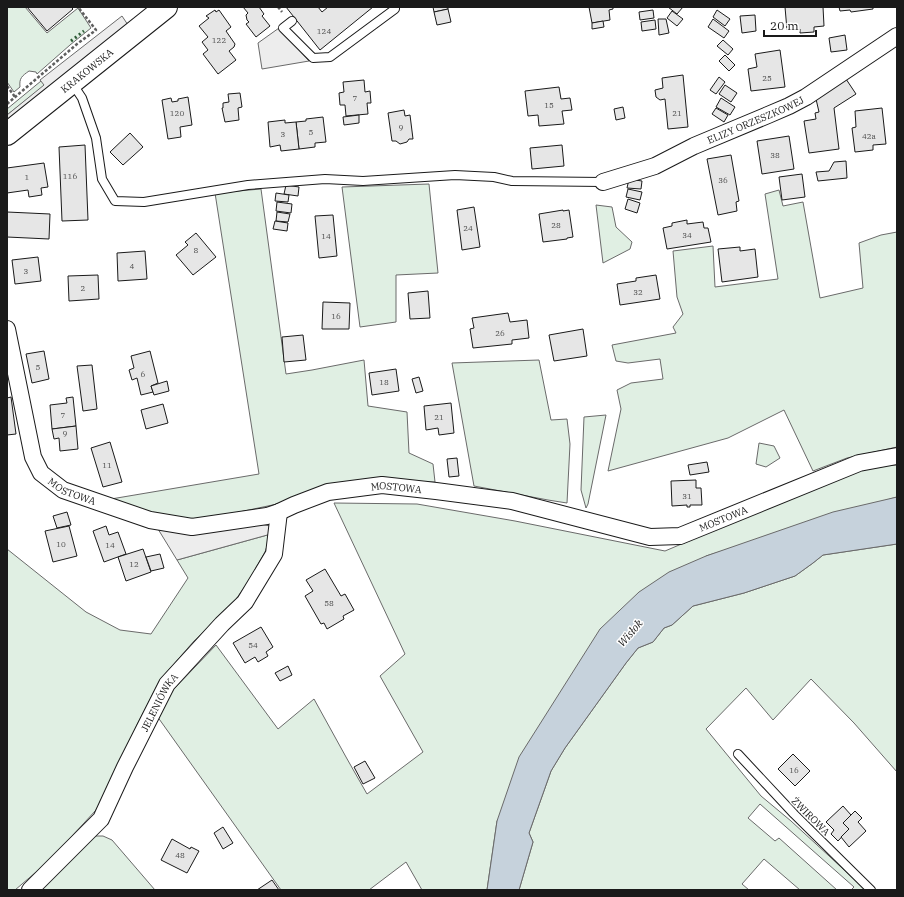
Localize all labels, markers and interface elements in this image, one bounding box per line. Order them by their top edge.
scale bar [764,12,816,38]
text: 20 m [770,18,799,33]
house number: 124 [317,26,331,36]
house number: 122 [212,35,226,45]
street label: KRAKOWSKA [58,46,116,96]
house number: 25 [762,73,772,83]
house number: 7 [353,93,358,103]
street label: ELIZY ORZESZKOWEJ [705,93,807,147]
house number: 15 [544,100,554,110]
house number: 120 [170,108,184,118]
house number: 21 [672,108,682,118]
house number: 9 [399,122,404,132]
house number: 5 [309,127,314,137]
house number: 3 [281,129,286,139]
house number: 42a [862,131,877,141]
house number: 38 [770,150,780,160]
house number: 116 [63,171,77,181]
house number: 1 [25,172,30,182]
house number: 36 [718,175,728,185]
house number: 28 [551,220,561,230]
house number: 24 [463,223,473,233]
house number: 34 [682,230,692,240]
house number: 14 [321,231,331,241]
house number: 8 [194,245,199,255]
house number: 4 [130,261,135,271]
house number: 3 [24,266,29,276]
house number: 2 [81,283,86,293]
house number: 32 [633,287,643,297]
house number: 16 [331,311,341,321]
house number: 26 [495,328,505,338]
house number: 5 [36,362,41,372]
house number: 6 [141,369,146,379]
house number: 18 [379,377,389,387]
house number: 7 [61,410,66,420]
house number: 21 [434,412,444,422]
house number: 9 [63,428,68,438]
house number: 11 [102,460,112,470]
street label: MOSTOWA [45,475,98,508]
street label: MOSTOWA [370,479,422,496]
house number: 31 [682,491,692,501]
street label: MOSTOWA [697,503,750,535]
house number: 10 [56,539,66,549]
house number: 14 [105,540,115,550]
house number: 12 [129,559,139,569]
house number: 58 [324,598,334,608]
water label: Wisłok [614,616,646,650]
house number: 54 [248,640,258,650]
street label: JELENIÓWKA [138,670,181,734]
house number: 16 [789,765,799,775]
street label: ŻWIROWA [789,794,833,838]
house number: 48 [175,850,185,860]

